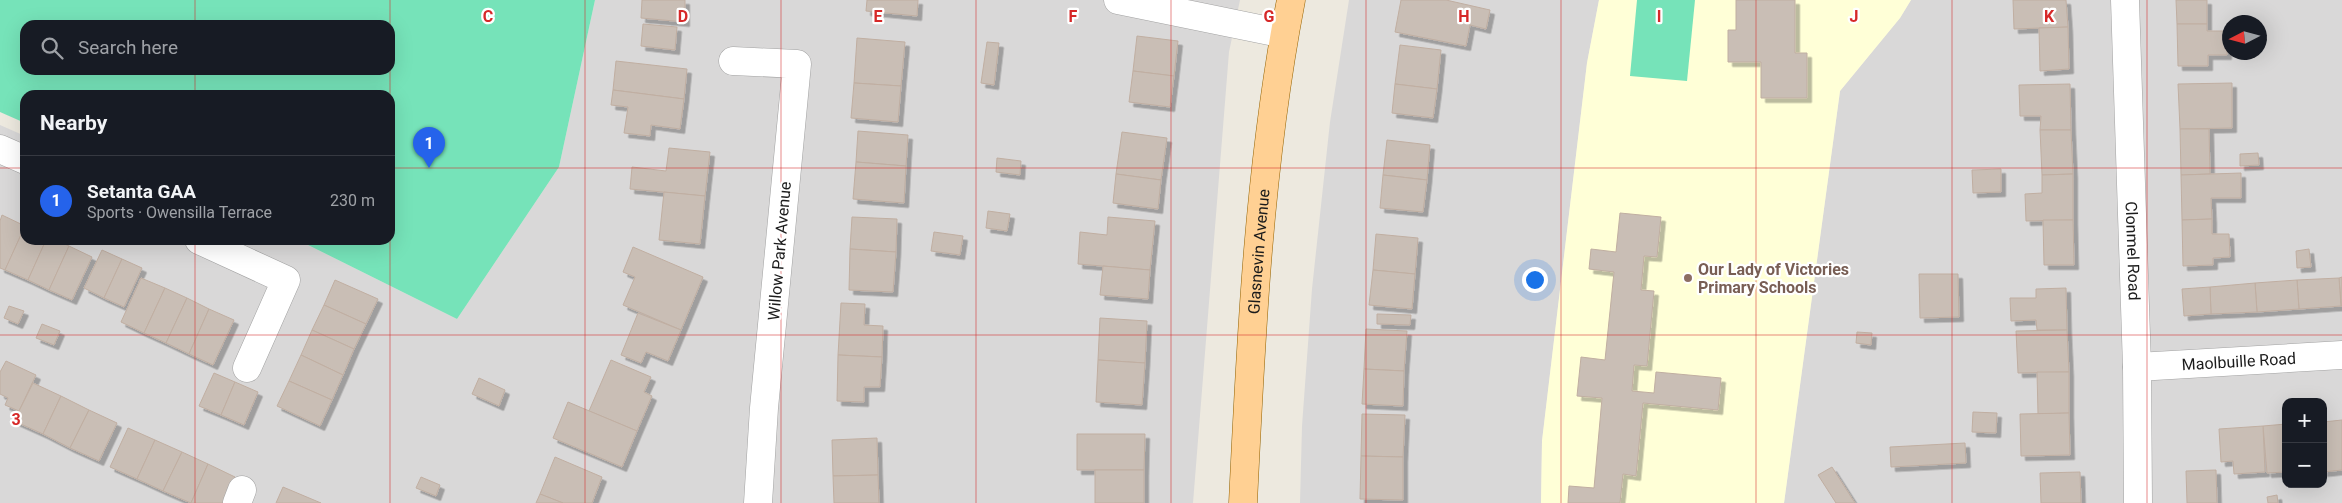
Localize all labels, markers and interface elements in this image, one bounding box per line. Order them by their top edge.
text: C [483,7,493,26]
text: D [678,7,688,26]
text: E [874,7,883,26]
text: F [1069,7,1078,26]
text: G [1264,7,1275,26]
text: H [1458,7,1470,26]
text: I [1657,7,1661,26]
text: J [1850,7,1858,26]
text: K [2044,7,2055,26]
north arrow [2222,15,2267,60]
search box [20,20,395,75]
icon: search [38,34,66,62]
text: Search here [78,36,178,59]
text: Nearby [40,111,107,135]
pin: 1 [413,127,445,168]
text: Setanta GAA [87,180,196,203]
street label: Willow Park Avenue [764,181,795,321]
street label: Glasnevin Avenue [1244,188,1274,315]
text: 1 [51,191,61,210]
text: 230 m [330,191,375,210]
street label: Clonmel Road [2122,201,2144,301]
text: Sports · Owensilla Terrace [87,203,272,222]
place label: Our Lady of Victories Primary Schools [1698,260,1849,297]
your location [1522,267,1548,293]
marker: Our Lady of Victories Primary Schools [1682,272,1694,284]
street label: Maolbuille Road [2181,349,2296,374]
map controls [2282,398,2327,488]
button: + [2282,398,2327,443]
text: 3 [11,410,21,429]
button: − [2282,443,2327,488]

